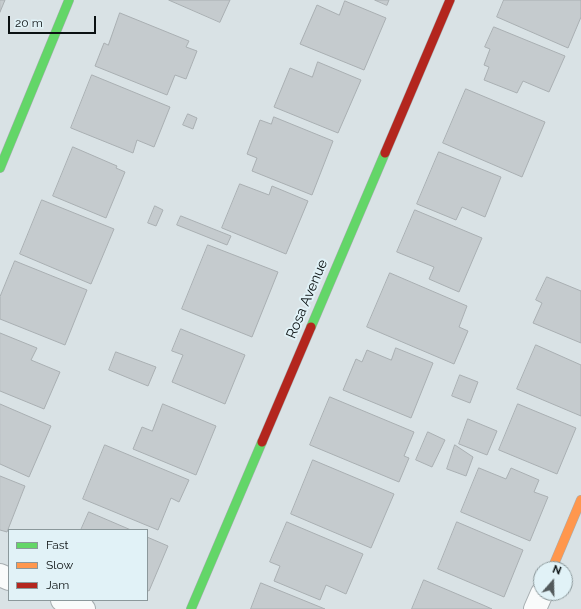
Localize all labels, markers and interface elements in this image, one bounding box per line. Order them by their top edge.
scale bar [10,8,98,34]
text: 20 m [15,16,43,30]
street label: Rosa Avenue [283,257,331,341]
legend [8,529,148,601]
text: Fast [46,538,69,552]
text: Slow [46,558,73,572]
north arrow [533,561,573,601]
text: N [551,563,563,578]
text: Jam [46,578,69,592]

